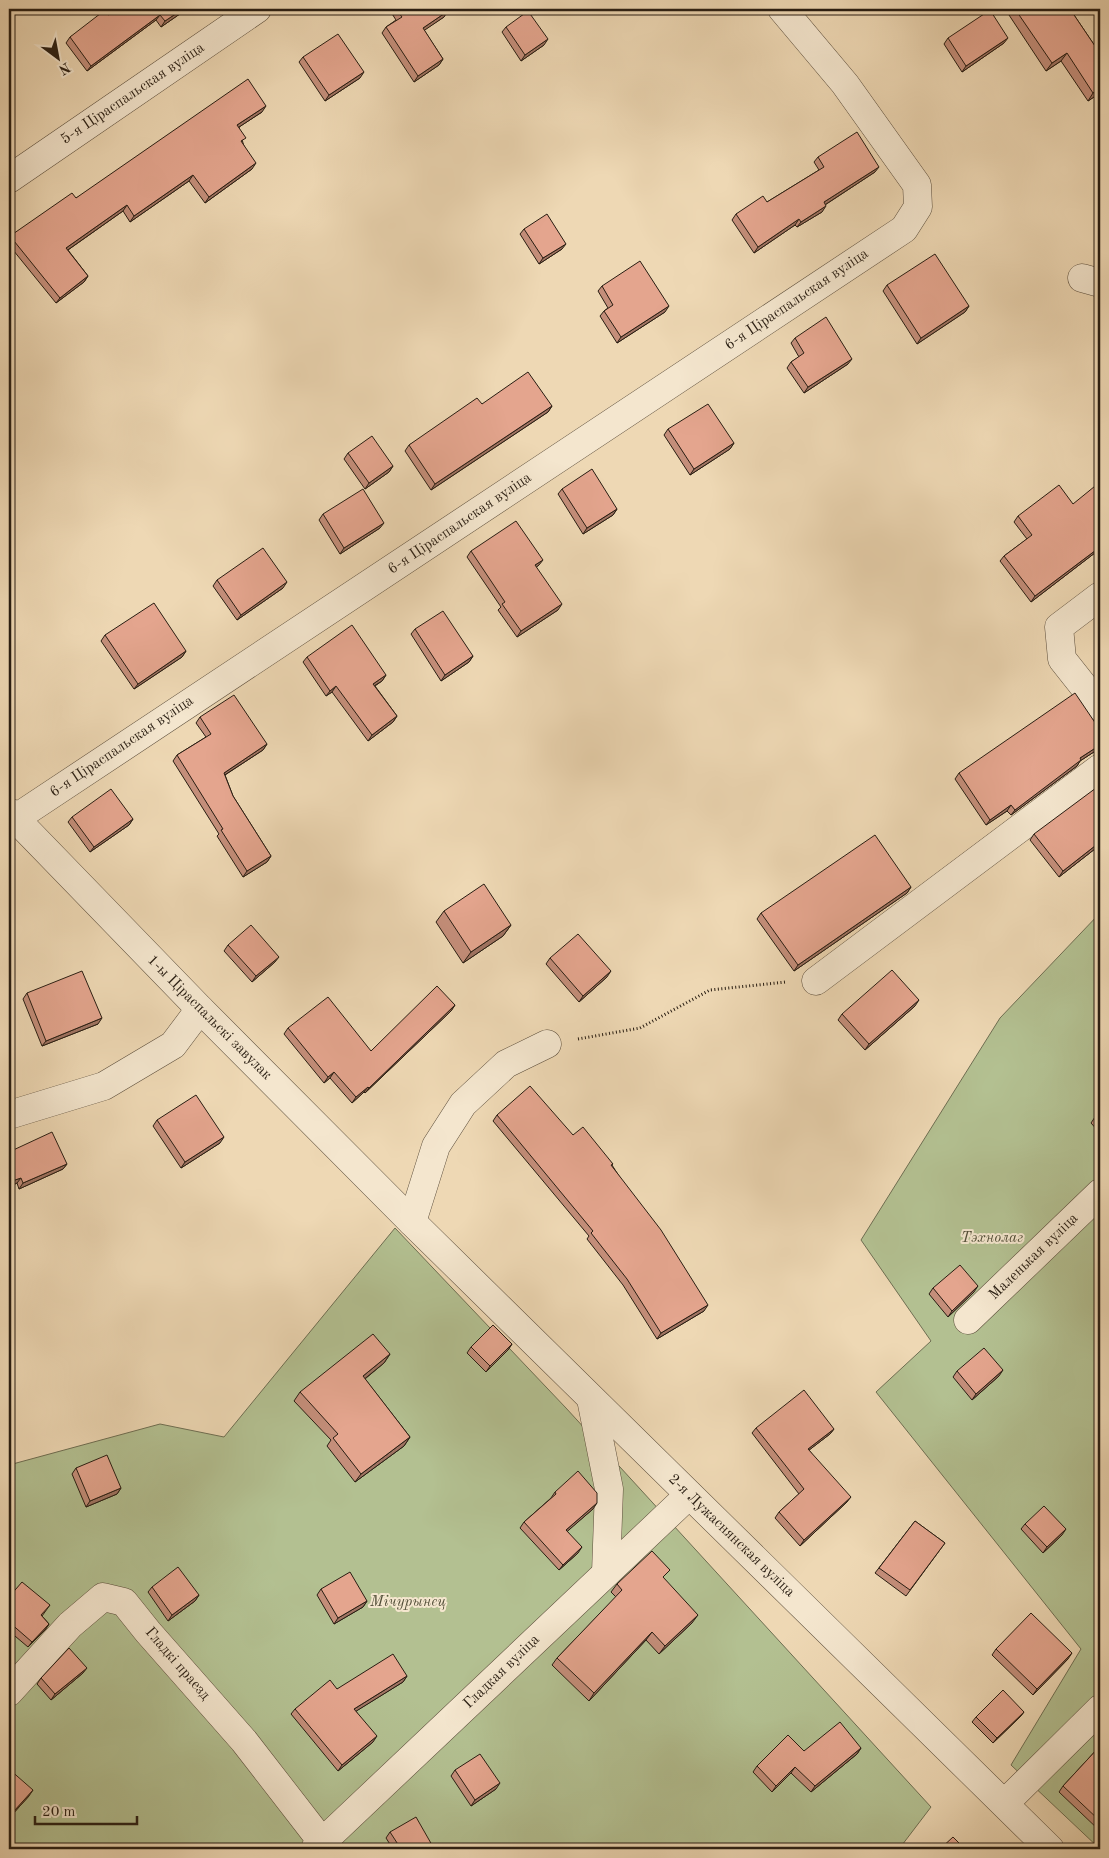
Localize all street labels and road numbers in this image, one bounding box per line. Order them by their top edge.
street label: 5-я Ціраспальская вуліца [59,40,208,148]
street label: 6-я Ціраспальская вуліца [723,246,872,354]
street label: 6-я Ціраспальская вуліца [386,470,535,578]
street label: 6-я Ціраспальская вуліца [48,693,197,801]
street label: 1-ы Ціраспальскі завулак [144,953,275,1084]
street label: Маленькая вуліца [987,1210,1082,1303]
street label: 2-я Лужаснянская вуліца [665,1472,798,1601]
street label: Гладкі праезд [142,1625,213,1704]
street label: Гладкая вуліца [461,1632,543,1712]

